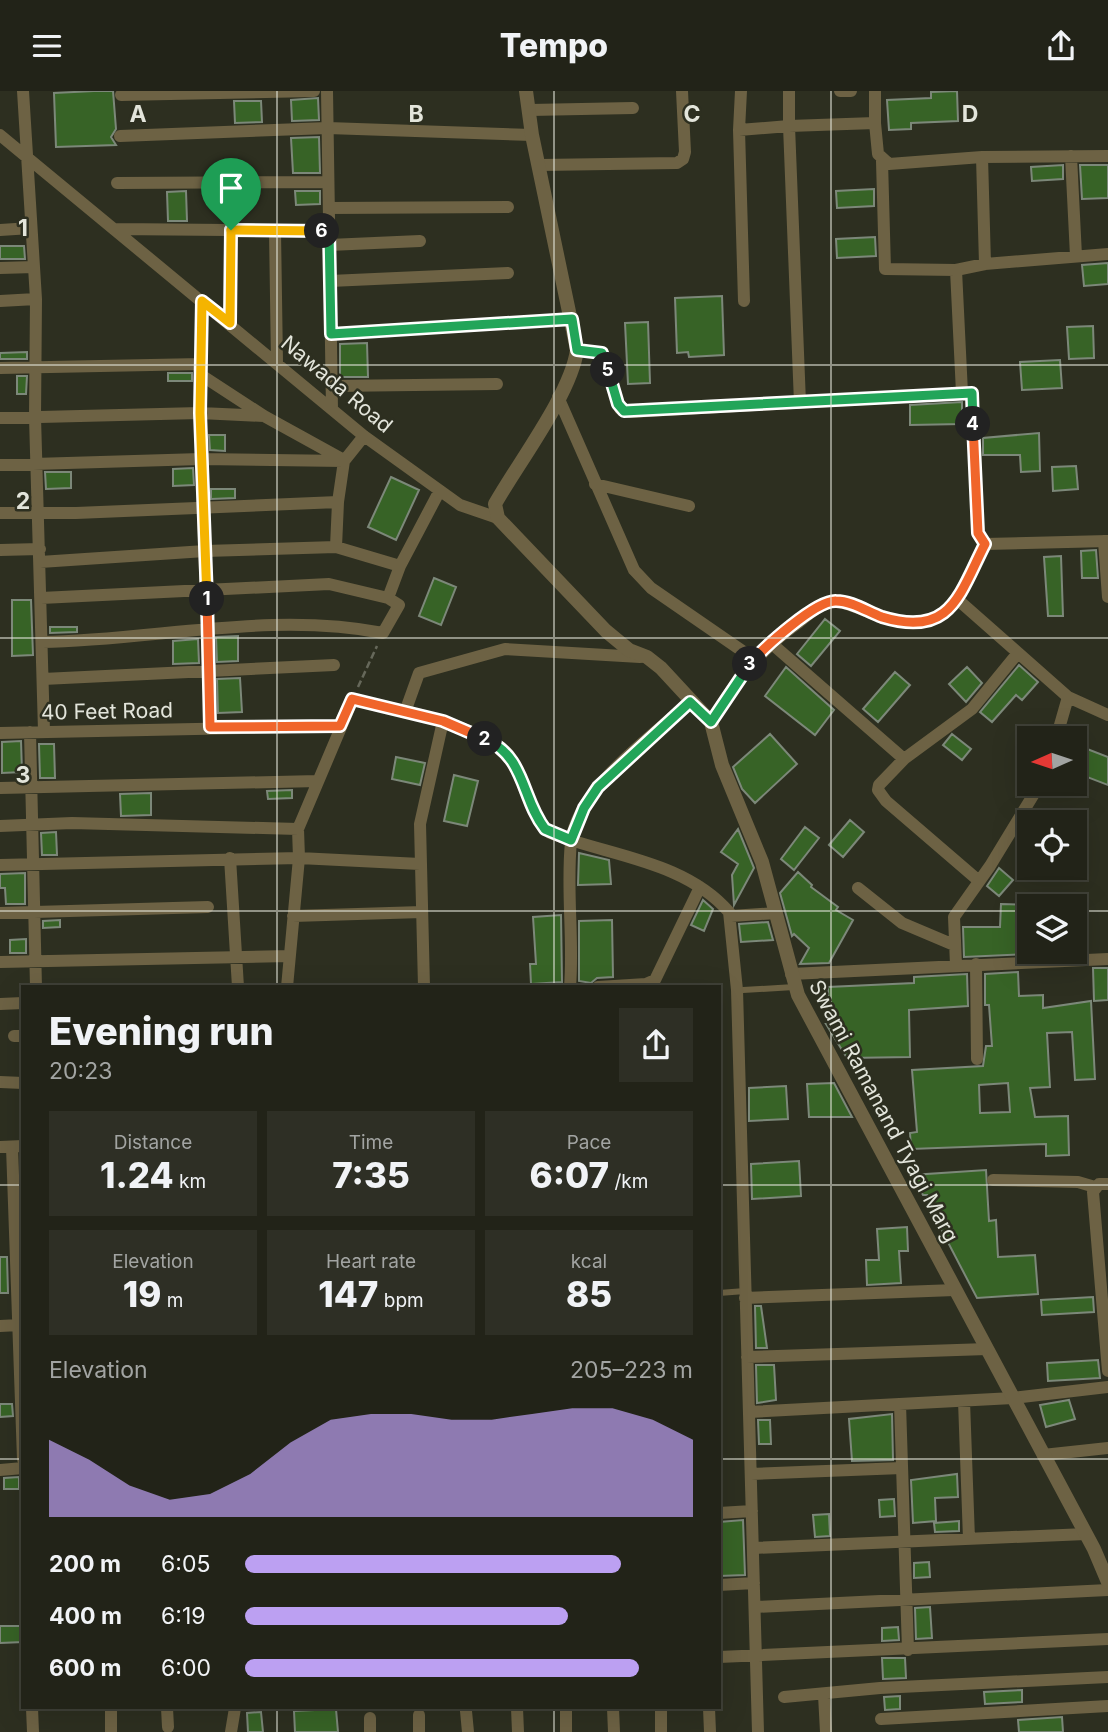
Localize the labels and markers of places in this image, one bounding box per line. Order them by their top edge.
pin [201,158,261,230]
pin: 6 [304,213,340,249]
pin: 5 [590,353,626,387]
pin: 4 [956,407,990,441]
pin: 1 [190,581,224,617]
pin: 3 [732,647,768,681]
pin: 2 [468,721,503,757]

